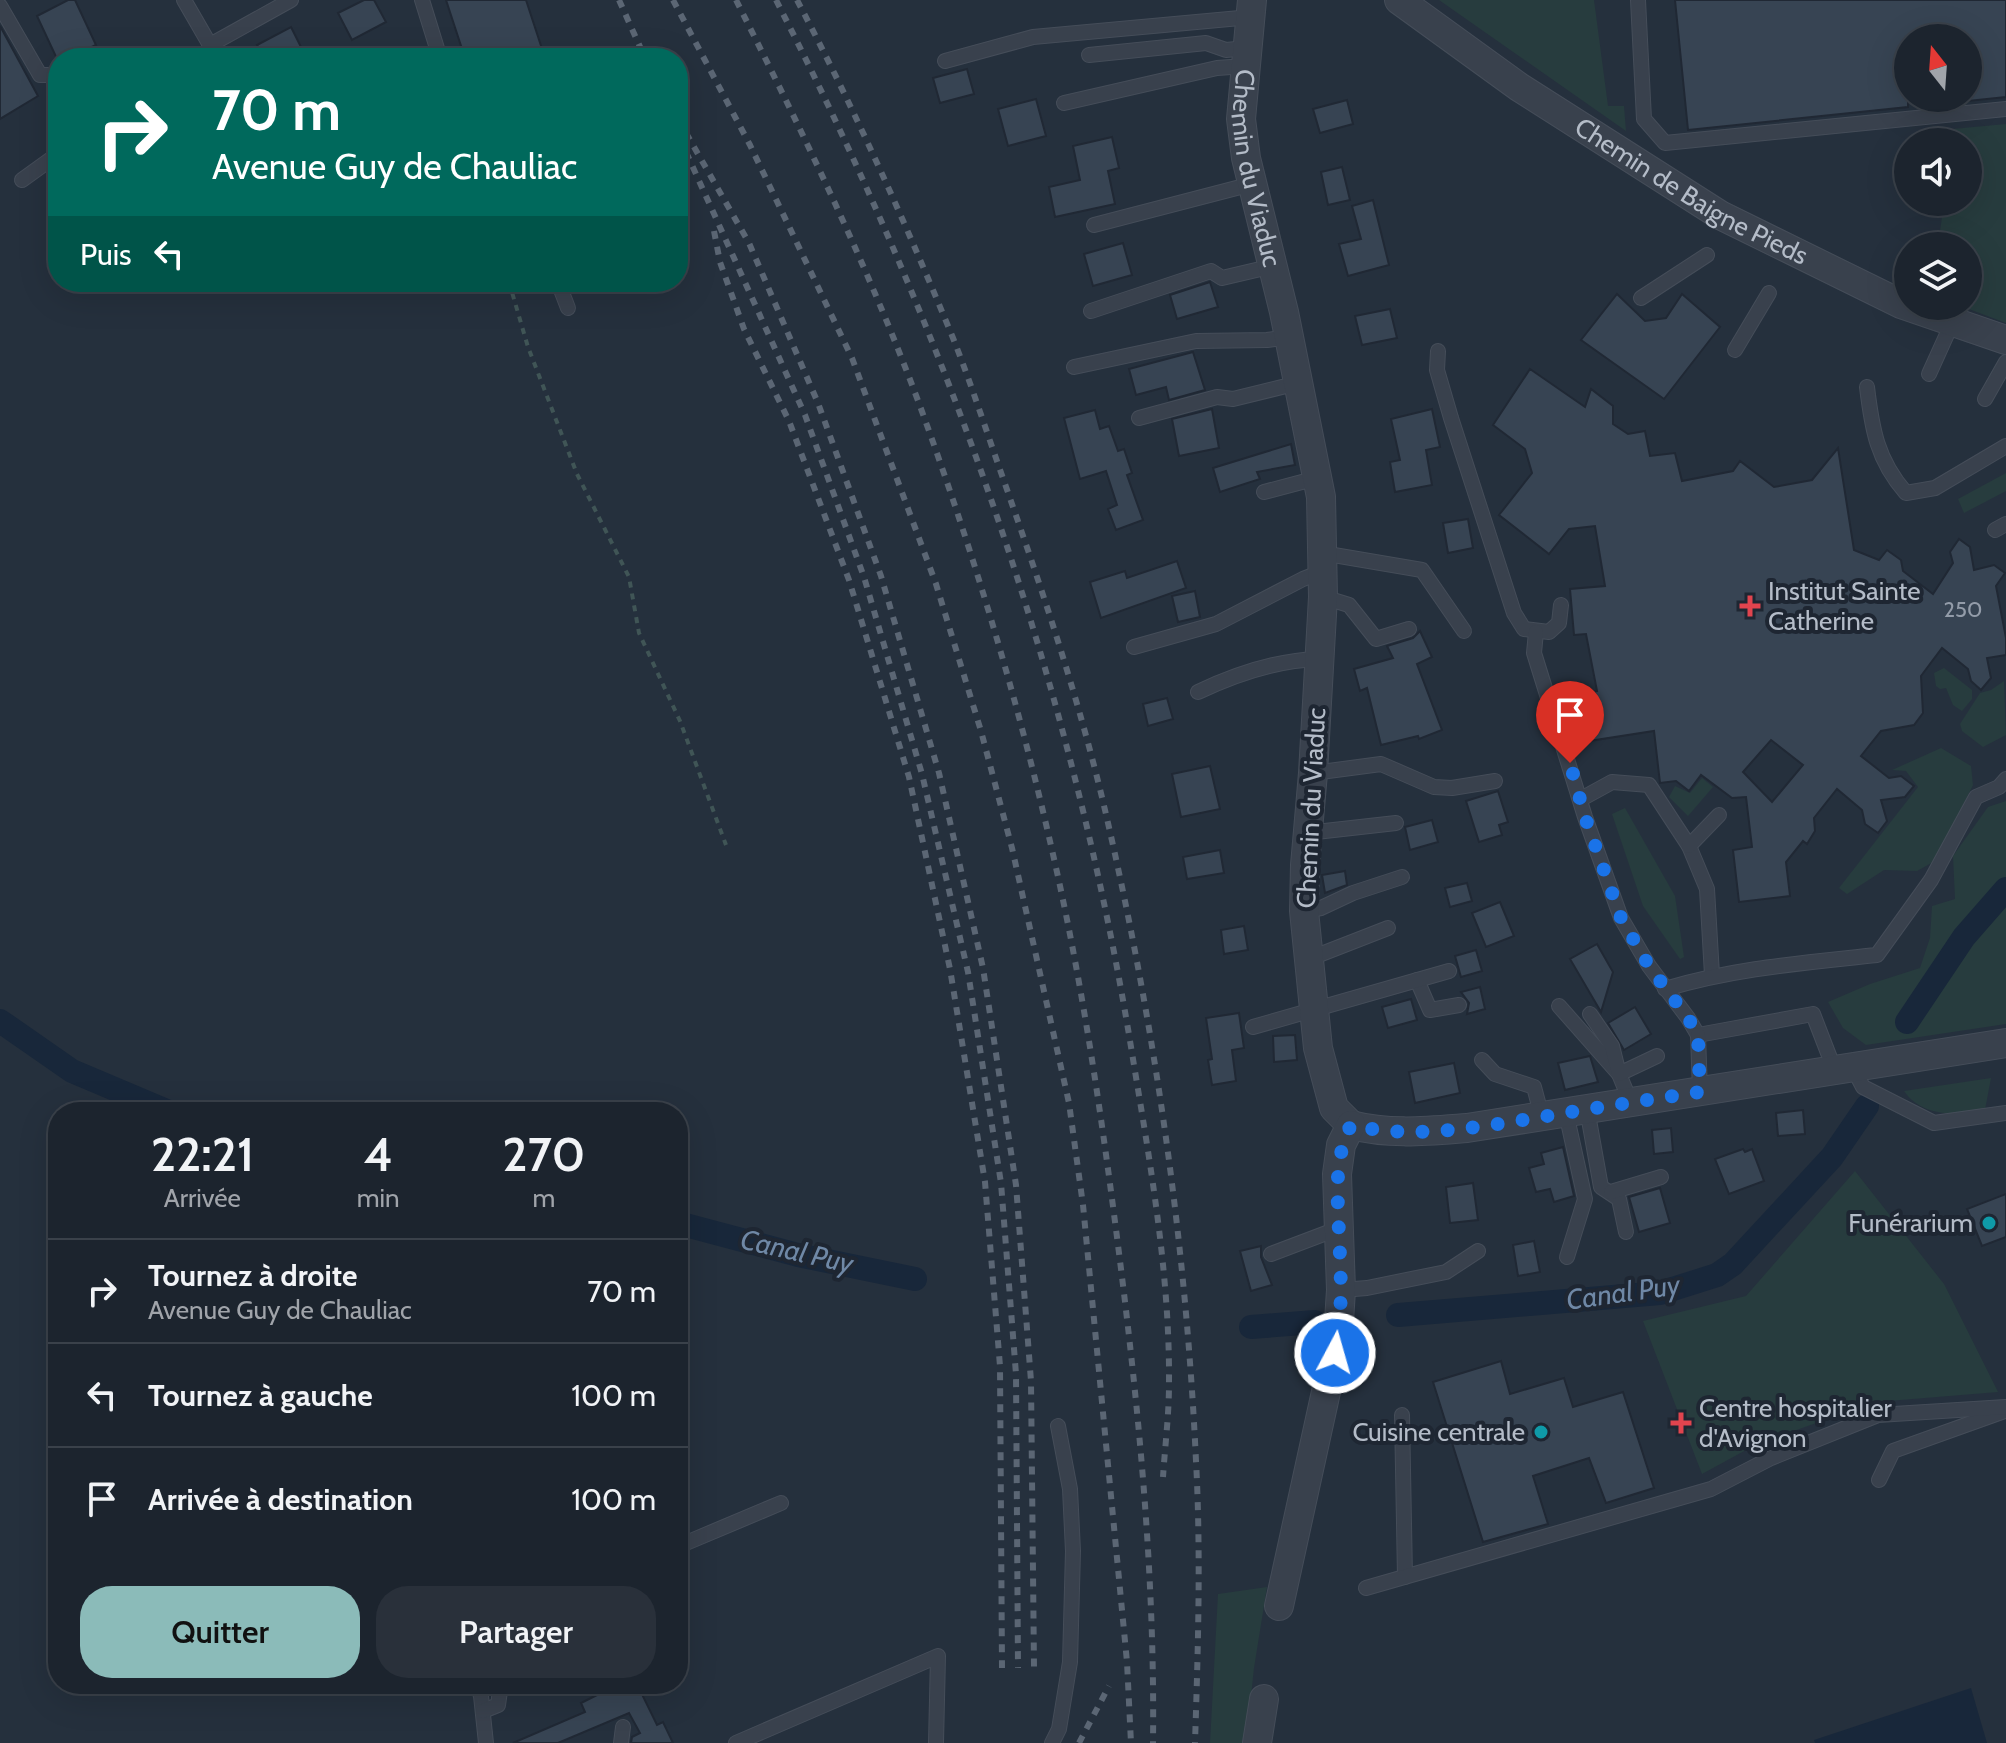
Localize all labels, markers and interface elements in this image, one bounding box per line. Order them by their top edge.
north arrow [1894,24,1982,112]
map controls [1894,24,1982,320]
street label: Chemin du Viaduc [1224,68,1288,270]
text: 70 m [212,76,341,144]
icon: right [80,80,184,184]
street label: Chemin de Baigne Pieds [1569,111,1813,272]
button: sound [1894,128,1982,216]
text: Avenue Guy de Chauliac [212,144,577,188]
icon: left [147,232,191,276]
button: layers [1894,232,1982,320]
text: Puis [80,236,131,273]
place label: Institut Sainte Catherine [1768,575,1920,637]
marker: Institut Sainte Catherine [1739,595,1761,617]
house number: 250 [1944,596,1982,623]
pin [1536,681,1604,763]
icon: arrive [1548,693,1592,737]
street label: Chemin du Viaduc [1290,707,1332,909]
text: 22:21 [151,1125,254,1183]
text: 4 [364,1125,393,1183]
text: 270 [502,1125,585,1183]
text: Arrivée [164,1182,241,1214]
text: min [357,1182,400,1214]
text: m [532,1182,555,1214]
place label: Funérarium [1848,1207,1973,1239]
marker: Funérarium [1980,1214,1998,1232]
water label: Canal Puy [737,1222,858,1281]
text: Tournez à droite [148,1257,357,1294]
water label: Canal Puy [1564,1267,1683,1317]
icon: right [80,1269,124,1313]
text: 70 m [587,1273,656,1310]
text: Avenue Guy de Chauliac [148,1294,412,1326]
position arrow [1293,1311,1377,1395]
icon: left [80,1373,124,1417]
text: Tournez à gauche [148,1377,373,1414]
text: 100 m [571,1377,656,1414]
place label: Centre hospitalier d'Avignon [1699,1392,1892,1454]
marker: Centre hospitalier d'Avignon [1670,1412,1692,1434]
place label: Cuisine centrale [1352,1416,1525,1448]
marker: Cuisine centrale [1532,1423,1550,1441]
icon: arrive [80,1477,124,1521]
text: Arrivée à destination [148,1481,413,1518]
text: 100 m [571,1481,656,1518]
button: Quitter [80,1586,360,1678]
button: Partager [376,1586,656,1678]

